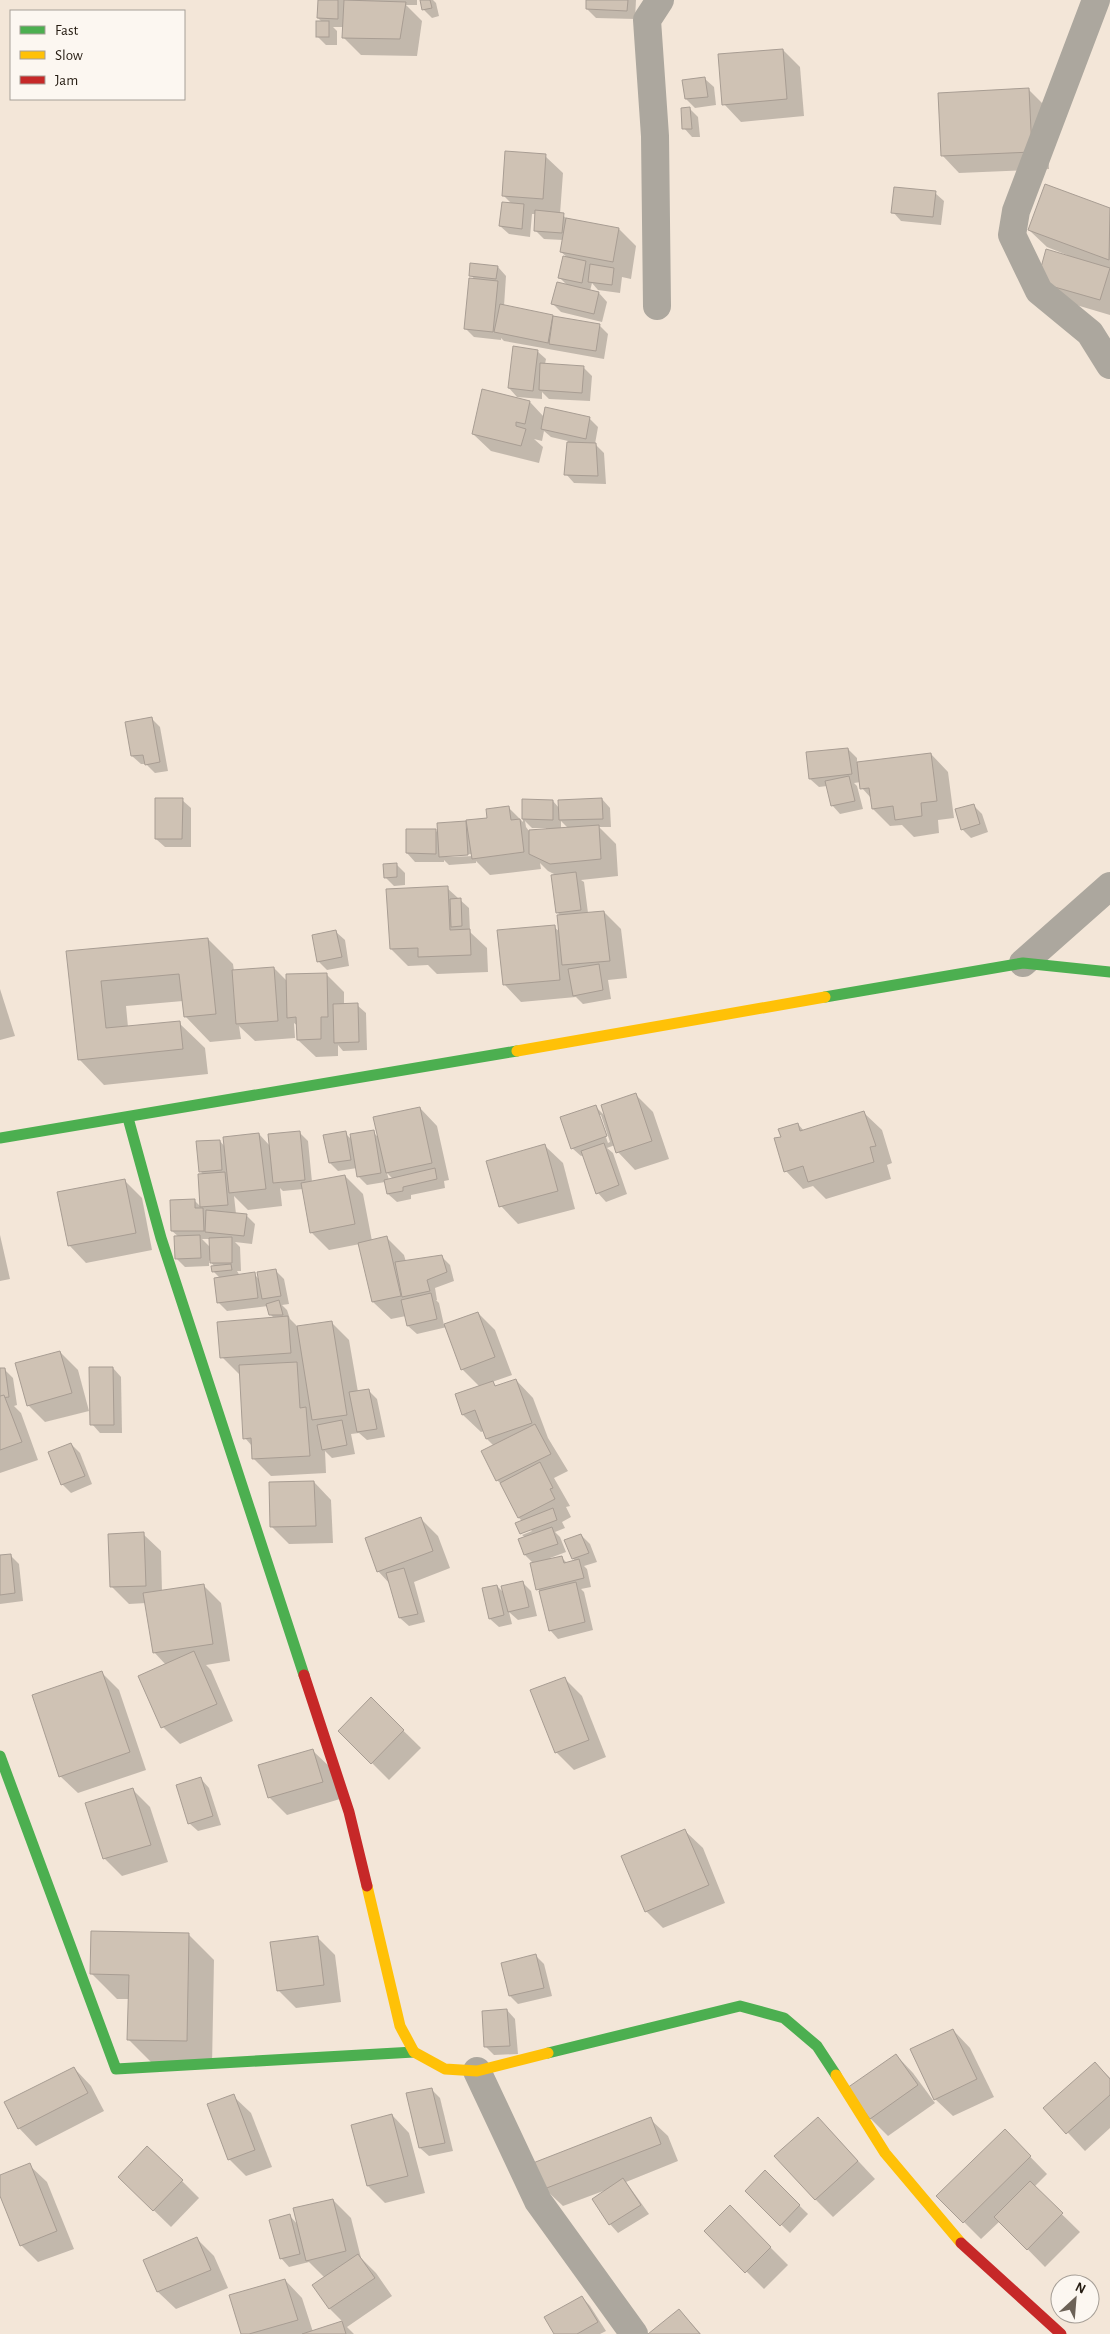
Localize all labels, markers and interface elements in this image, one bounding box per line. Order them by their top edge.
legend [10,10,185,100]
text: Fast [55,23,79,38]
text: Slow [55,48,83,63]
text: Jam [55,73,78,88]
north arrow [1050,2274,1100,2324]
text: N [1073,2280,1088,2297]

